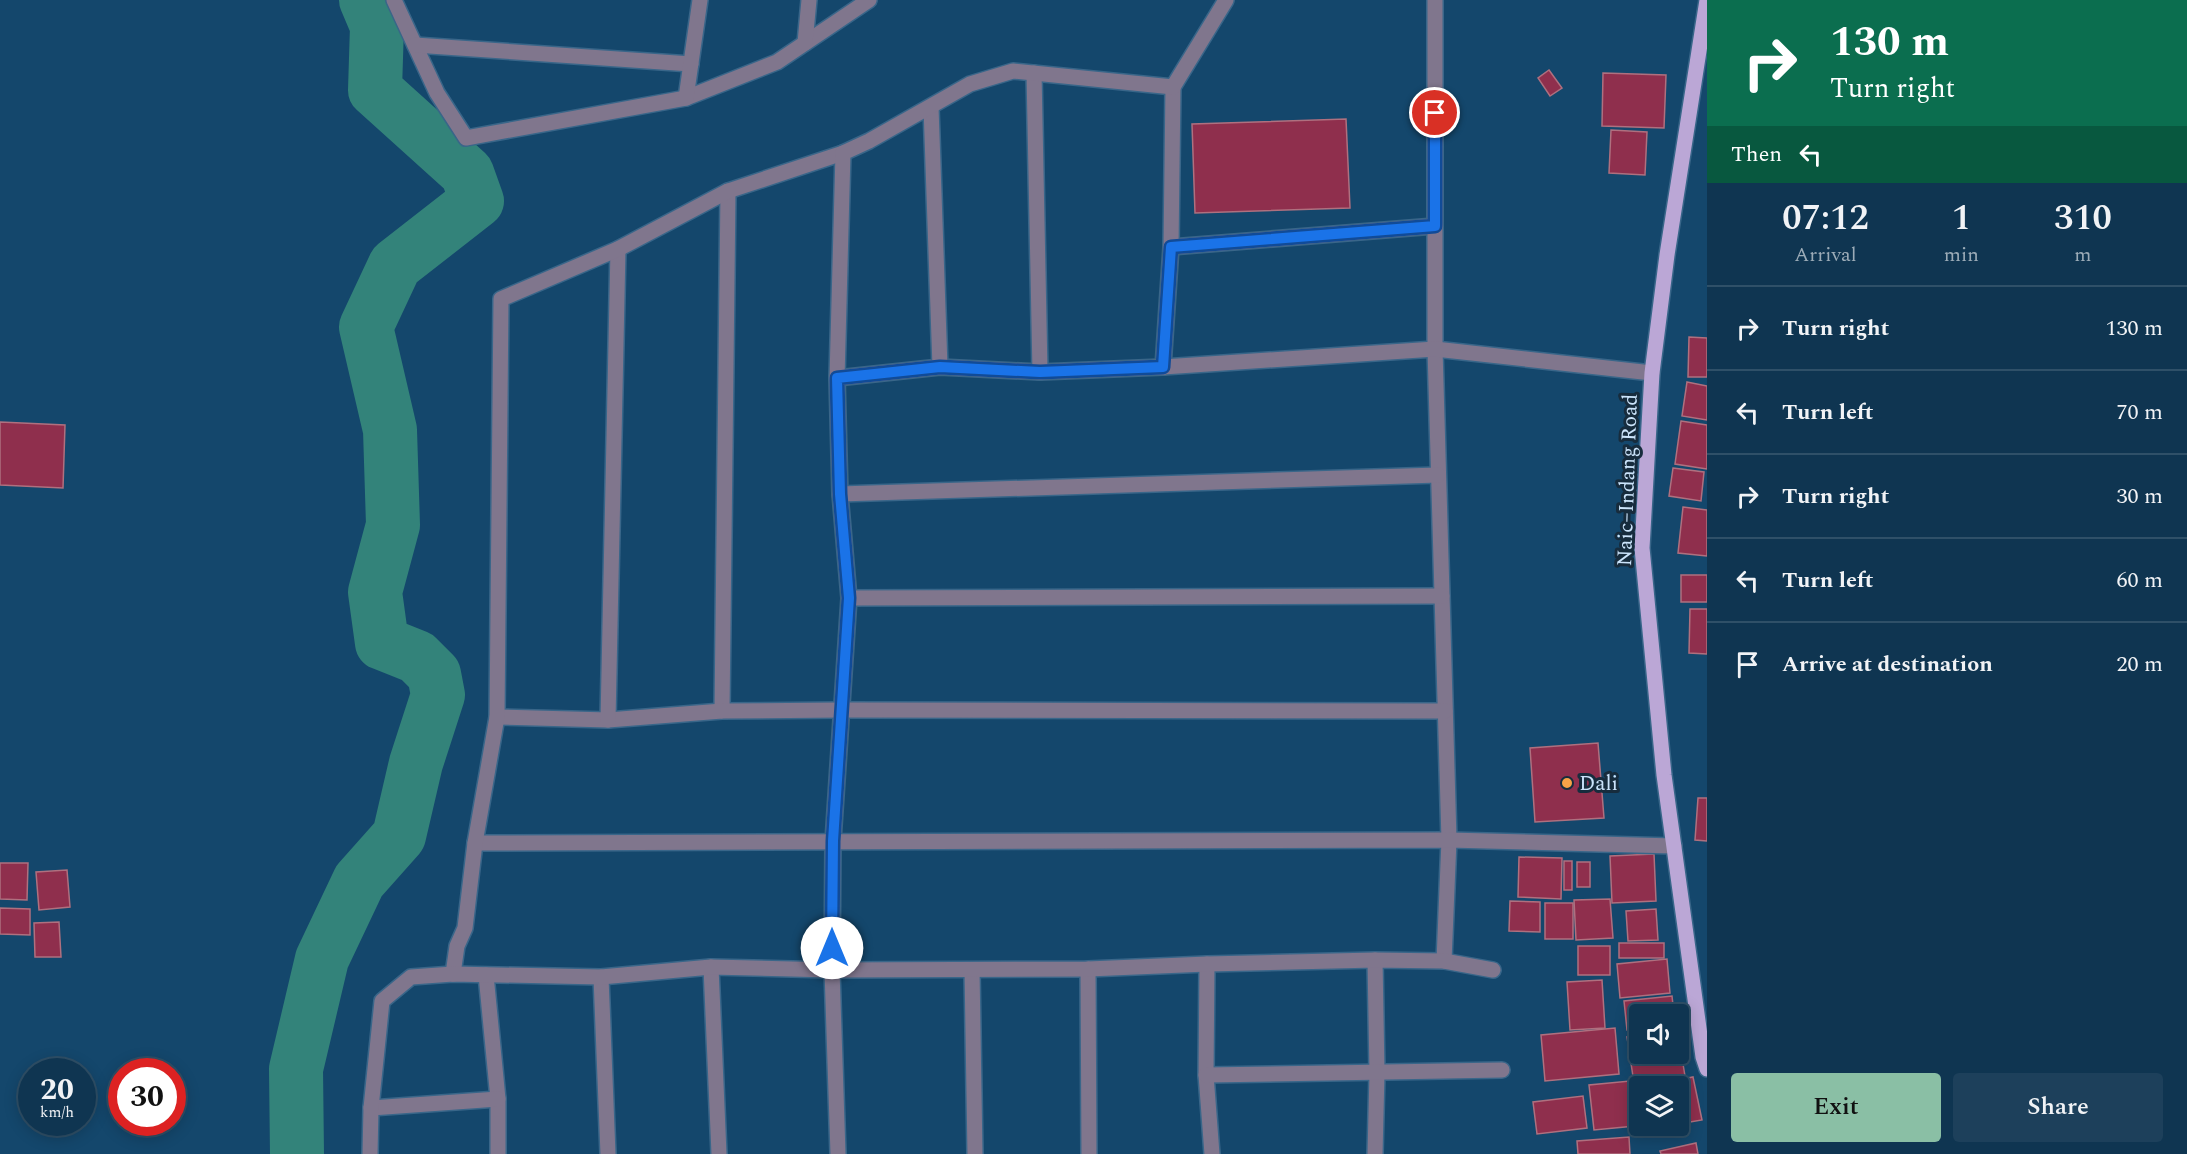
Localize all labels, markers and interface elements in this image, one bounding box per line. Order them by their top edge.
text: 130 m [1830,11,1949,74]
icon: right [1731,24,1809,102]
text: Turn right [1830,68,1955,110]
pin [1409,87,1460,138]
icon: arrive [1418,96,1451,129]
text: Then [1731,138,1782,171]
icon: left [1794,138,1827,171]
text: 07:12 [1782,191,1869,246]
text: 1 [1952,191,1971,246]
text: 310 [2054,191,2112,246]
text: Arrival [1794,240,1857,270]
text: min [1944,240,1979,270]
text: m [2074,240,2092,270]
icon: right [1731,312,1764,345]
text: Turn right [1782,312,1889,345]
text: 130 m [2106,312,2163,345]
street label: Naic–Indang Road [1609,393,1647,567]
icon: left [1731,396,1764,429]
text: Turn left [1782,396,1874,429]
text: 70 m [2117,396,2163,429]
icon: right [1731,480,1764,513]
text: Turn right [1782,480,1889,513]
text: 30 m [2117,480,2163,513]
icon: left [1731,564,1764,597]
text: Turn left [1782,564,1874,597]
text: 60 m [2117,564,2163,597]
icon: arrive [1731,648,1764,681]
text: Arrive at destination [1782,648,1993,681]
text: 20 m [2117,648,2163,681]
place label: Dali [1579,768,1618,800]
marker: Dali [1560,776,1574,790]
position arrow [800,916,864,980]
map controls [1629,1004,1689,1136]
button: sound [1629,1004,1689,1064]
speed limit sign: 30 [108,1058,186,1136]
text: 20 [40,1067,74,1113]
button: Exit [1731,1073,1941,1142]
button: Share [1953,1073,2163,1142]
button: layers [1629,1076,1689,1136]
text: km/h [40,1101,74,1124]

